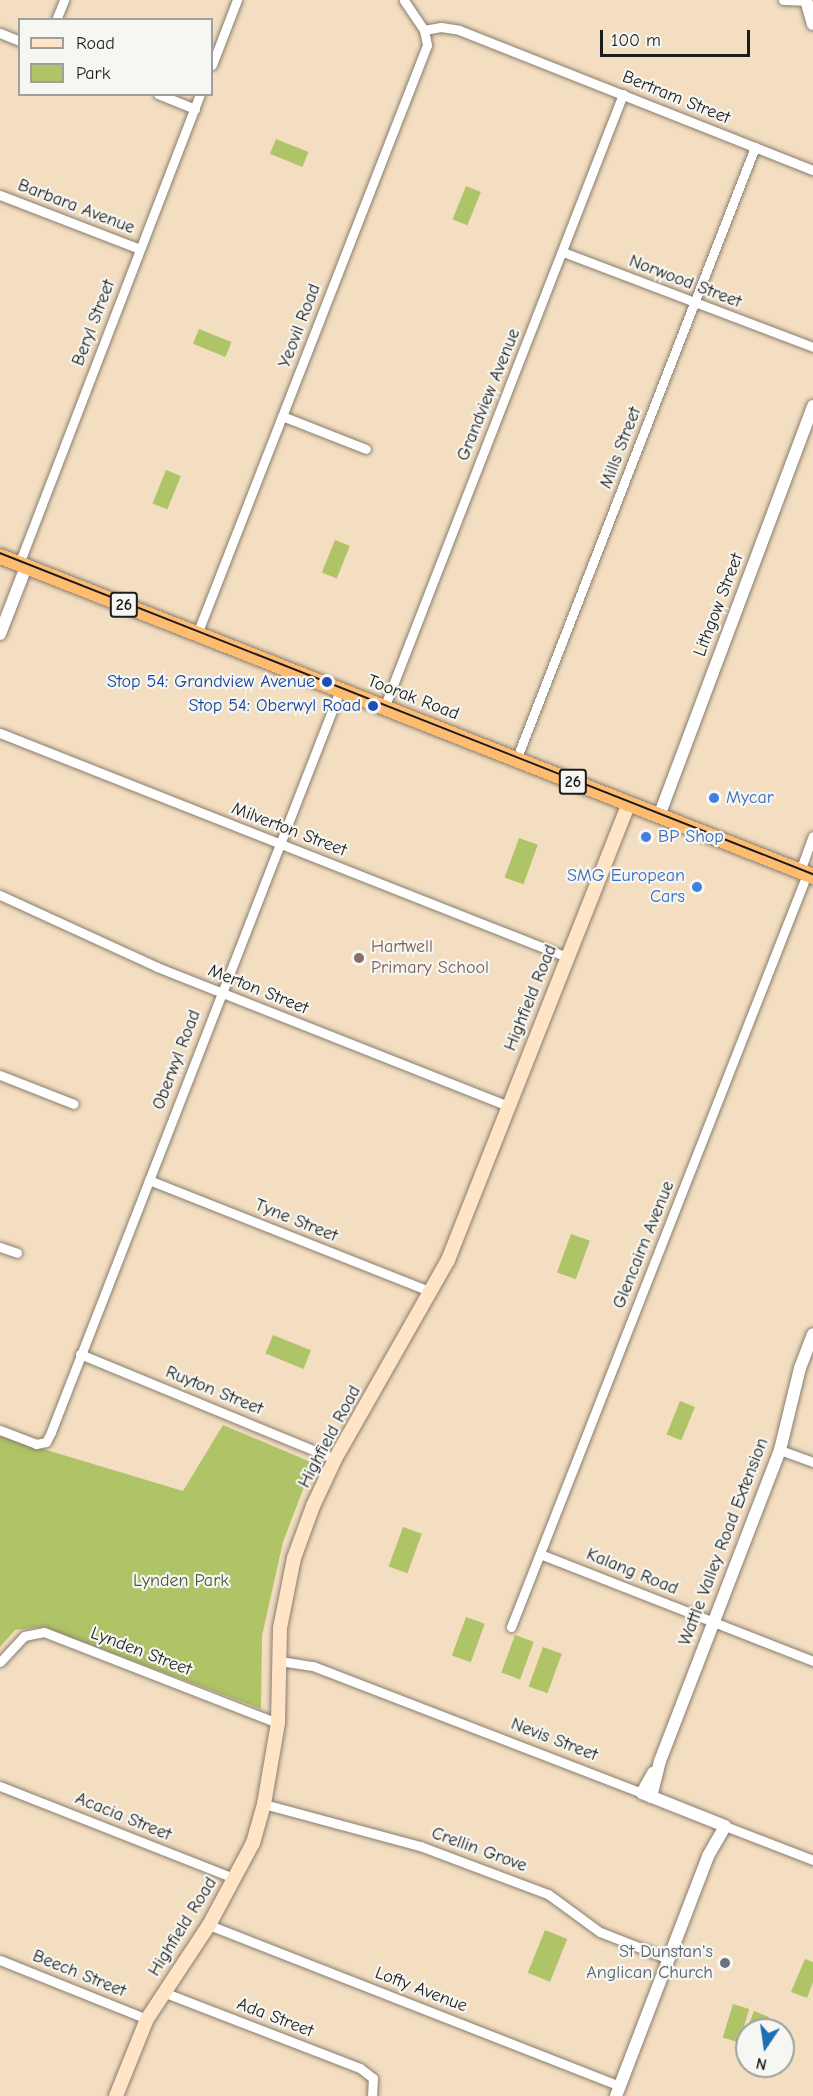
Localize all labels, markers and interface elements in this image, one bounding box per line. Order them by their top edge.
legend [18,18,213,96]
scale bar [603,18,753,56]
text: 100 m [611,30,661,51]
text: Road [76,33,115,54]
text: Park [76,63,110,84]
street label: Bertram Street [619,67,733,129]
street label: Barbara Avenue [15,175,137,239]
street label: Norwood Street [626,251,744,313]
street label: Beryl Street [68,277,120,369]
street label: Yeovil Road [274,281,326,371]
street label: Grandview Avenue [453,326,525,464]
street label: Mills Street [596,404,646,492]
street label: Lithgow Street [689,550,749,660]
road number: 26 [109,592,139,618]
place label: Stop 54: Grandview Avenue [107,671,315,693]
street label: Toorak Road [364,671,462,725]
marker: Stop 54: Grandview Avenue [320,675,334,689]
place label: Stop 54: Oberwyl Road [189,695,361,717]
marker: Stop 54: Oberwyl Road [366,699,380,713]
road number: 26 [558,769,588,795]
place label: Mycar [726,787,774,809]
marker: Mycar [707,791,721,805]
street label: Milverton Street [228,798,350,862]
place label: BP Shop [658,826,724,848]
marker: BP Shop [639,830,653,844]
place label: SMG European Cars [567,866,685,908]
marker: SMG European Cars [690,880,704,894]
place label: Hartwell Primary School [371,937,489,980]
street label: Highfield Road [500,942,562,1054]
marker: Hartwell Primary School [352,951,366,965]
street label: Merton Street [205,960,311,1020]
street label: Oberwyl Road [148,1007,206,1113]
street label: Glencairn Avenue [609,1178,679,1312]
street label: Tyne Street [251,1195,341,1247]
street label: Ruyton Street [162,1362,266,1420]
street label: Highfield Road [294,1382,366,1492]
street label: Wattle Valley Road Extension [674,1435,774,1649]
street label: Kalang Road [583,1544,681,1600]
park label: Lynden Park [133,1570,229,1592]
street label: Lynden Street [87,1623,195,1681]
street label: Nevis Street [508,1714,600,1766]
street label: Acacia Street [72,1788,174,1846]
street label: Crellin Grove [428,1823,530,1877]
street label: Highfield Road [144,1873,222,1981]
place label: St Dunstan's Anglican Church [586,1942,713,1984]
street label: Beech Street [29,1946,129,2002]
marker: St Dunstan's Anglican Church [718,1956,732,1970]
street label: Lofty Avenue [372,1963,470,2017]
street label: Ada Street [234,1994,316,2042]
north arrow [735,2018,795,2078]
text: N [754,2054,769,2074]

